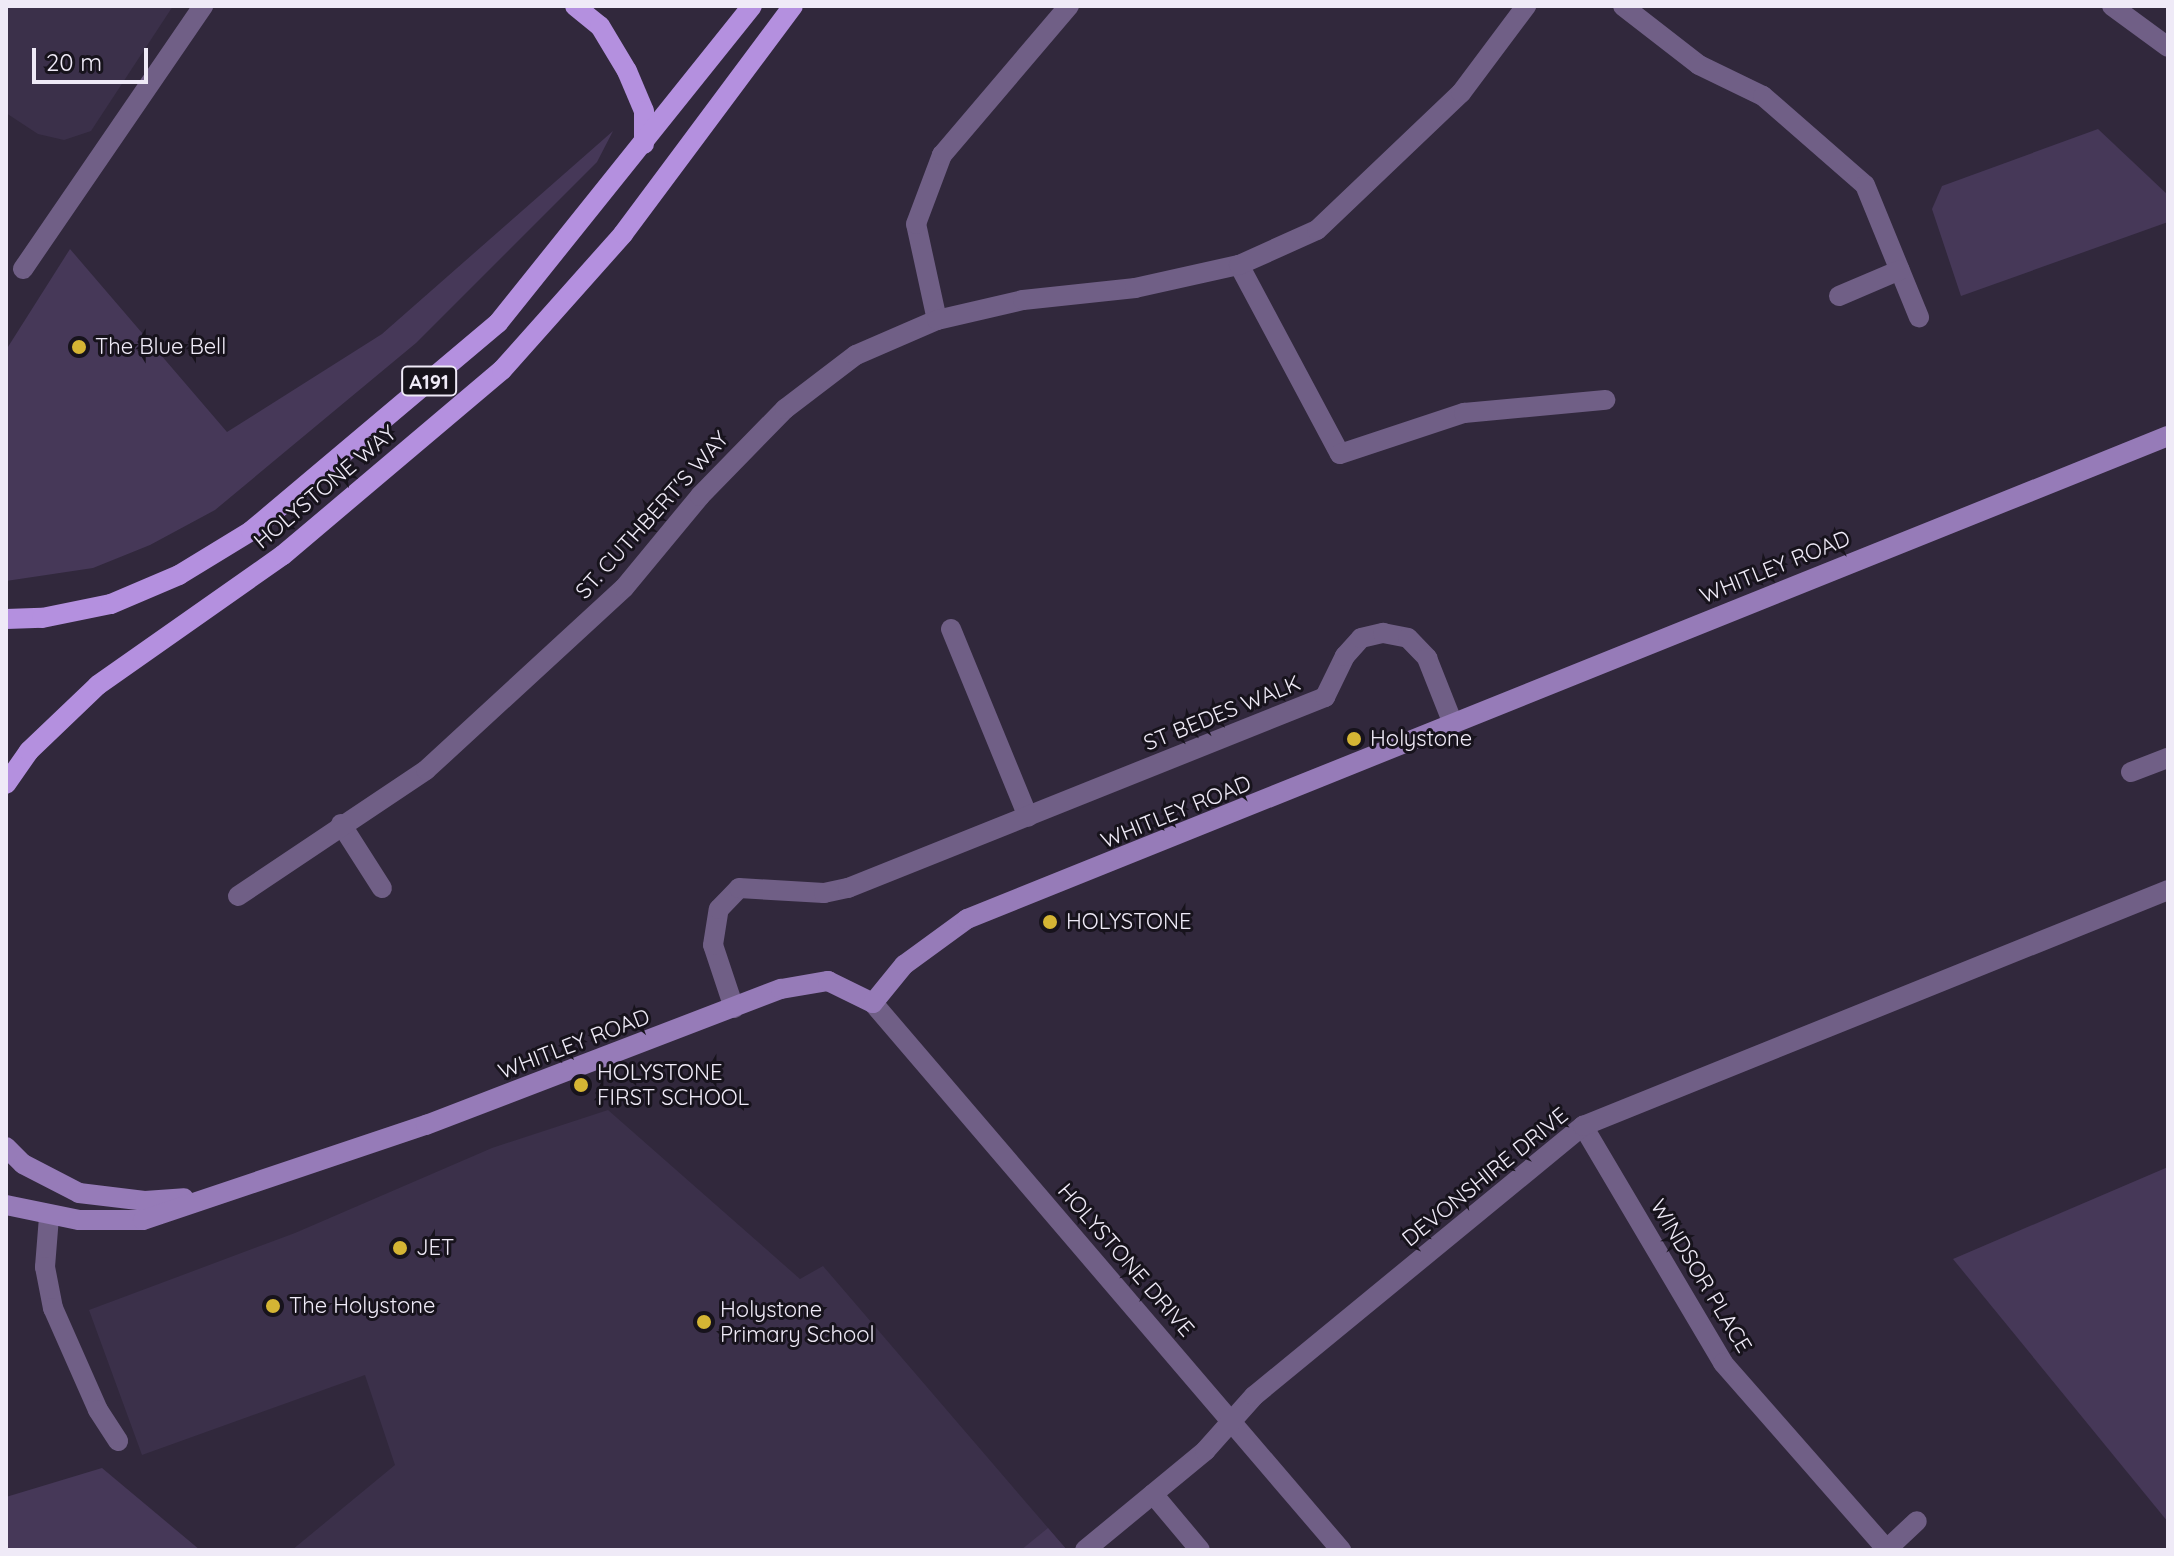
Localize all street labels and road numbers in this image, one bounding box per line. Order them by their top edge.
road number: A191 [401,365,457,397]
street label: HOLYSTONE WAY [248,420,402,554]
street label: ST. CUTHBERT'S WAY [570,426,734,604]
street label: WHITLEY ROAD [1696,525,1854,609]
street label: ST BEDES WALK [1140,670,1304,756]
street label: WHITLEY ROAD [1097,770,1255,854]
street label: WHITLEY ROAD [495,1003,653,1085]
street label: DEVONSHIRE DRIVE [1397,1102,1573,1252]
street label: HOLYSTONE DRIVE [1052,1178,1200,1342]
street label: WINDSOR PLACE [1645,1194,1757,1358]

